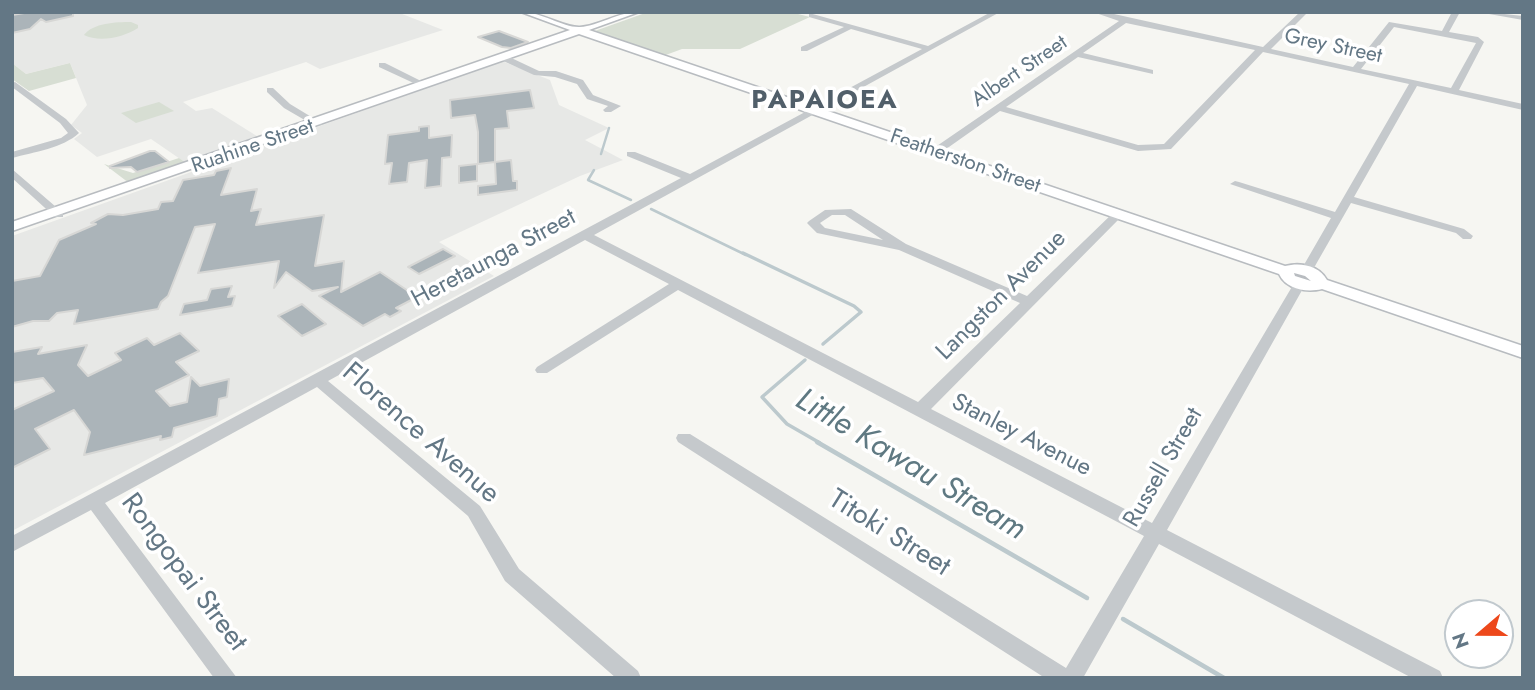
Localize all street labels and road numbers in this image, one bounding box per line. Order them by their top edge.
street label: Grey Street [1282,24,1384,70]
street label: Albert Street [967,31,1073,113]
street label: Ruahine Street [189,114,317,180]
street label: Featherston Street [887,124,1043,200]
street label: Heretaunga Street [407,204,581,314]
street label: Langston Avenue [931,225,1073,367]
street label: Florence Avenue [334,357,506,511]
street label: Stanley Avenue [946,388,1096,484]
street label: Russell Street [1118,403,1210,533]
street label: Titoki Street [822,483,956,585]
street label: Rongopai Street [113,487,253,659]

